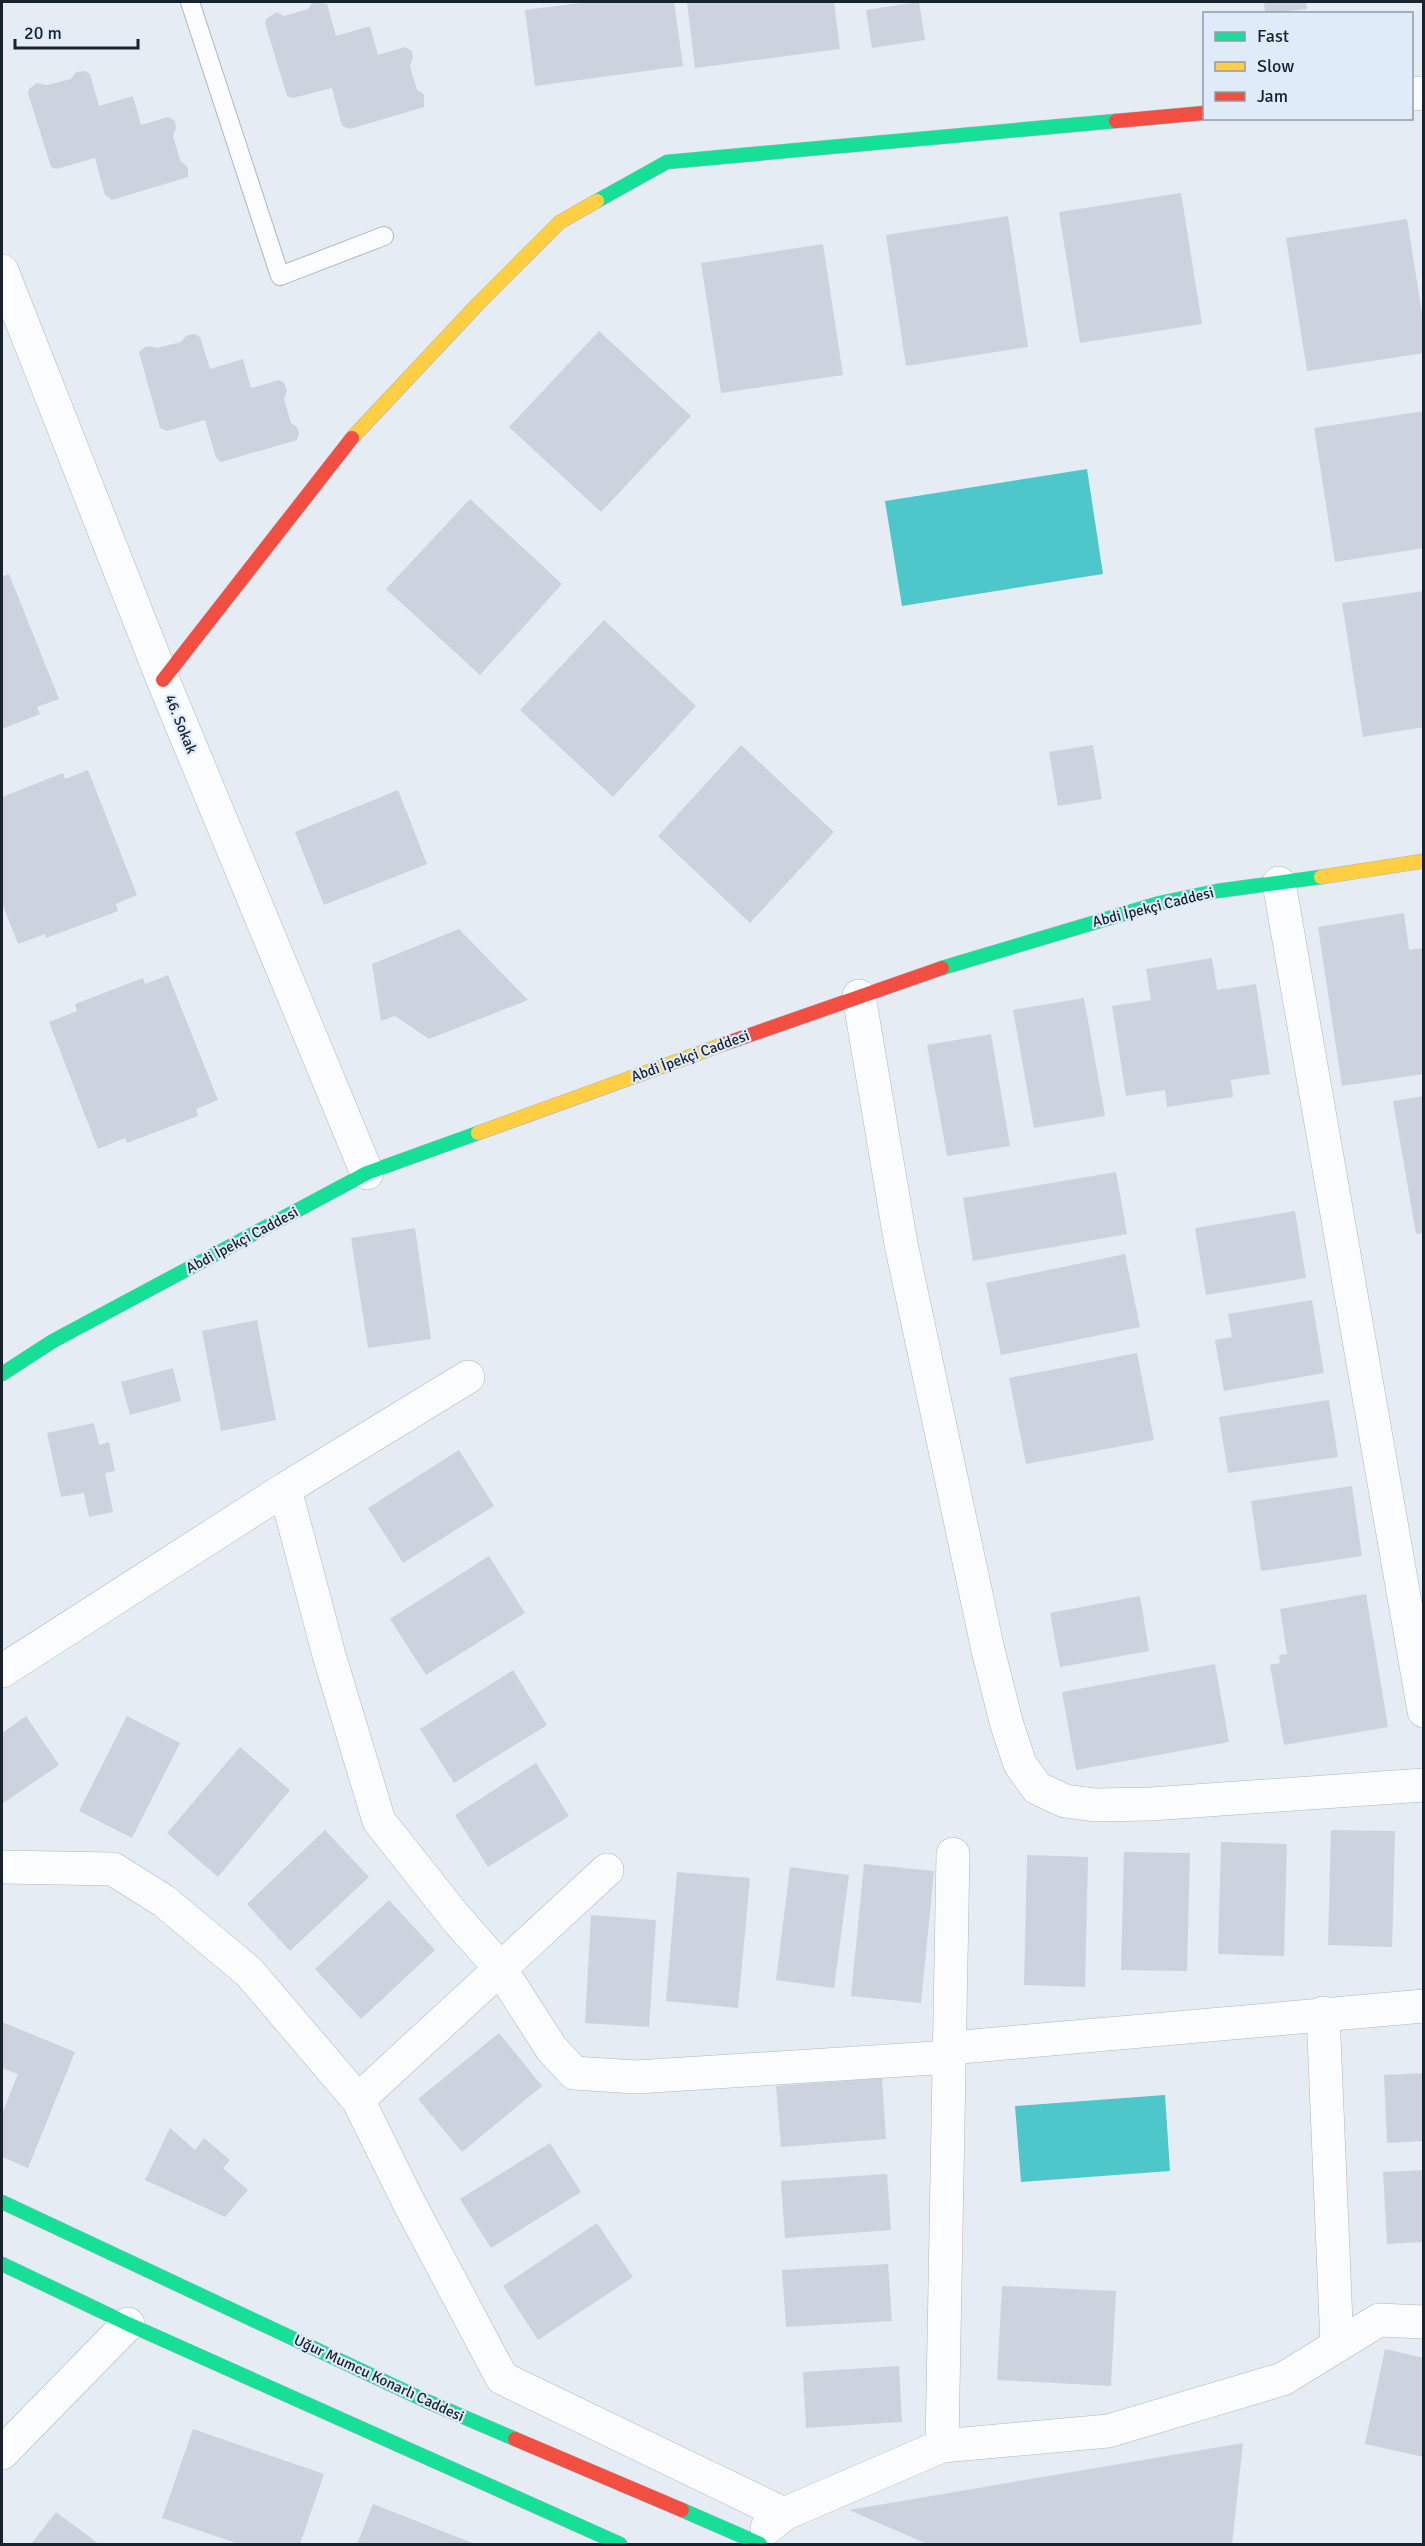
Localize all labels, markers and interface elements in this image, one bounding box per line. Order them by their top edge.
scale bar [15,12,138,50]
legend [1203,12,1413,120]
text: 20 m [24,22,62,44]
text: Fast [1257,25,1289,47]
text: Slow [1257,55,1294,77]
text: Jam [1257,85,1288,107]
street label: 46. Sokak [161,692,201,757]
street label: Abdi İpekçi Caddesi [1090,883,1216,931]
street label: Abdi İpekçi Caddesi [628,1026,752,1086]
street label: Abdi İpekçi Caddesi [183,1203,301,1277]
street label: Uğur Mumcu Konarlı Caddesi [291,2331,467,2425]

